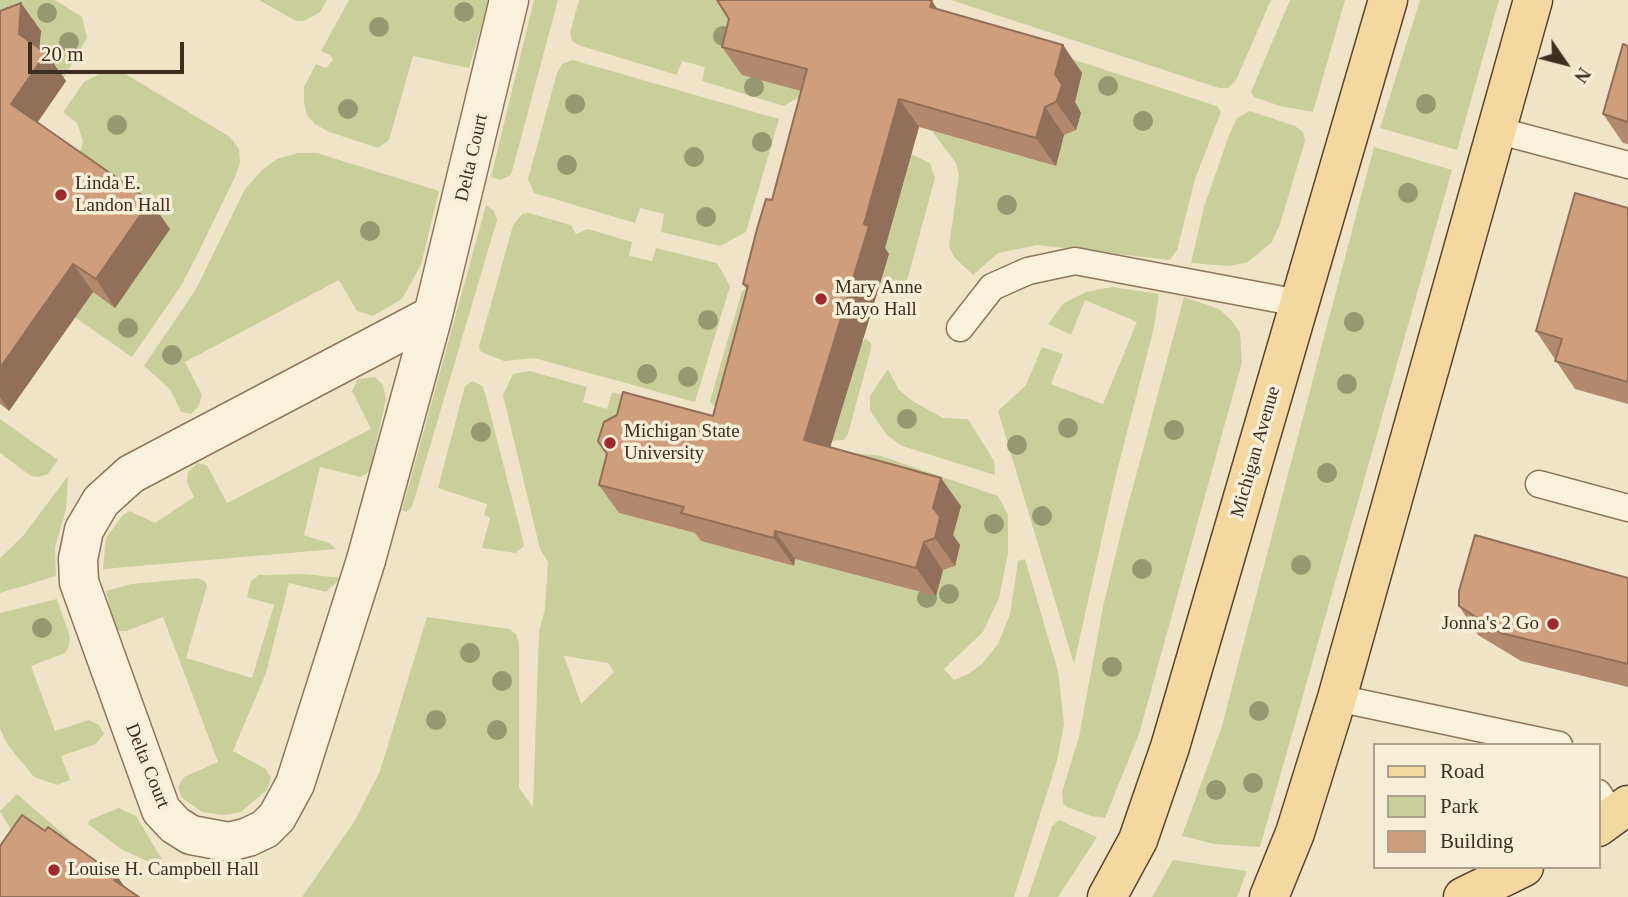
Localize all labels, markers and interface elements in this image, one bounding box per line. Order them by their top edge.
scale bar [32,28,187,72]
north arrow [1530,28,1600,98]
text: 20 m [41,42,84,66]
text: N [1570,64,1595,87]
street label: Delta Court [451,112,493,204]
place label: Linda E. Landon Hall [75,173,171,217]
marker: Linda E. Landon Hall [53,187,69,203]
place label: Mary Anne Mayo Hall [835,277,922,321]
marker: Mary Anne Mayo Hall [813,291,829,307]
street label: Michigan Avenue [1226,384,1286,520]
place label: Michigan State University [624,421,740,465]
marker: Michigan State University [602,435,618,451]
place label: Jonna's 2 Go [1442,613,1539,635]
marker: Jonna's 2 Go [1545,616,1561,632]
street label: Delta Court [120,720,174,812]
legend [1372,743,1600,869]
text: Road [1440,759,1484,783]
text: Park [1440,794,1479,818]
text: Building [1440,829,1514,853]
place label: Louise H. Campbell Hall [68,859,259,881]
marker: Louise H. Campbell Hall [46,862,62,878]

